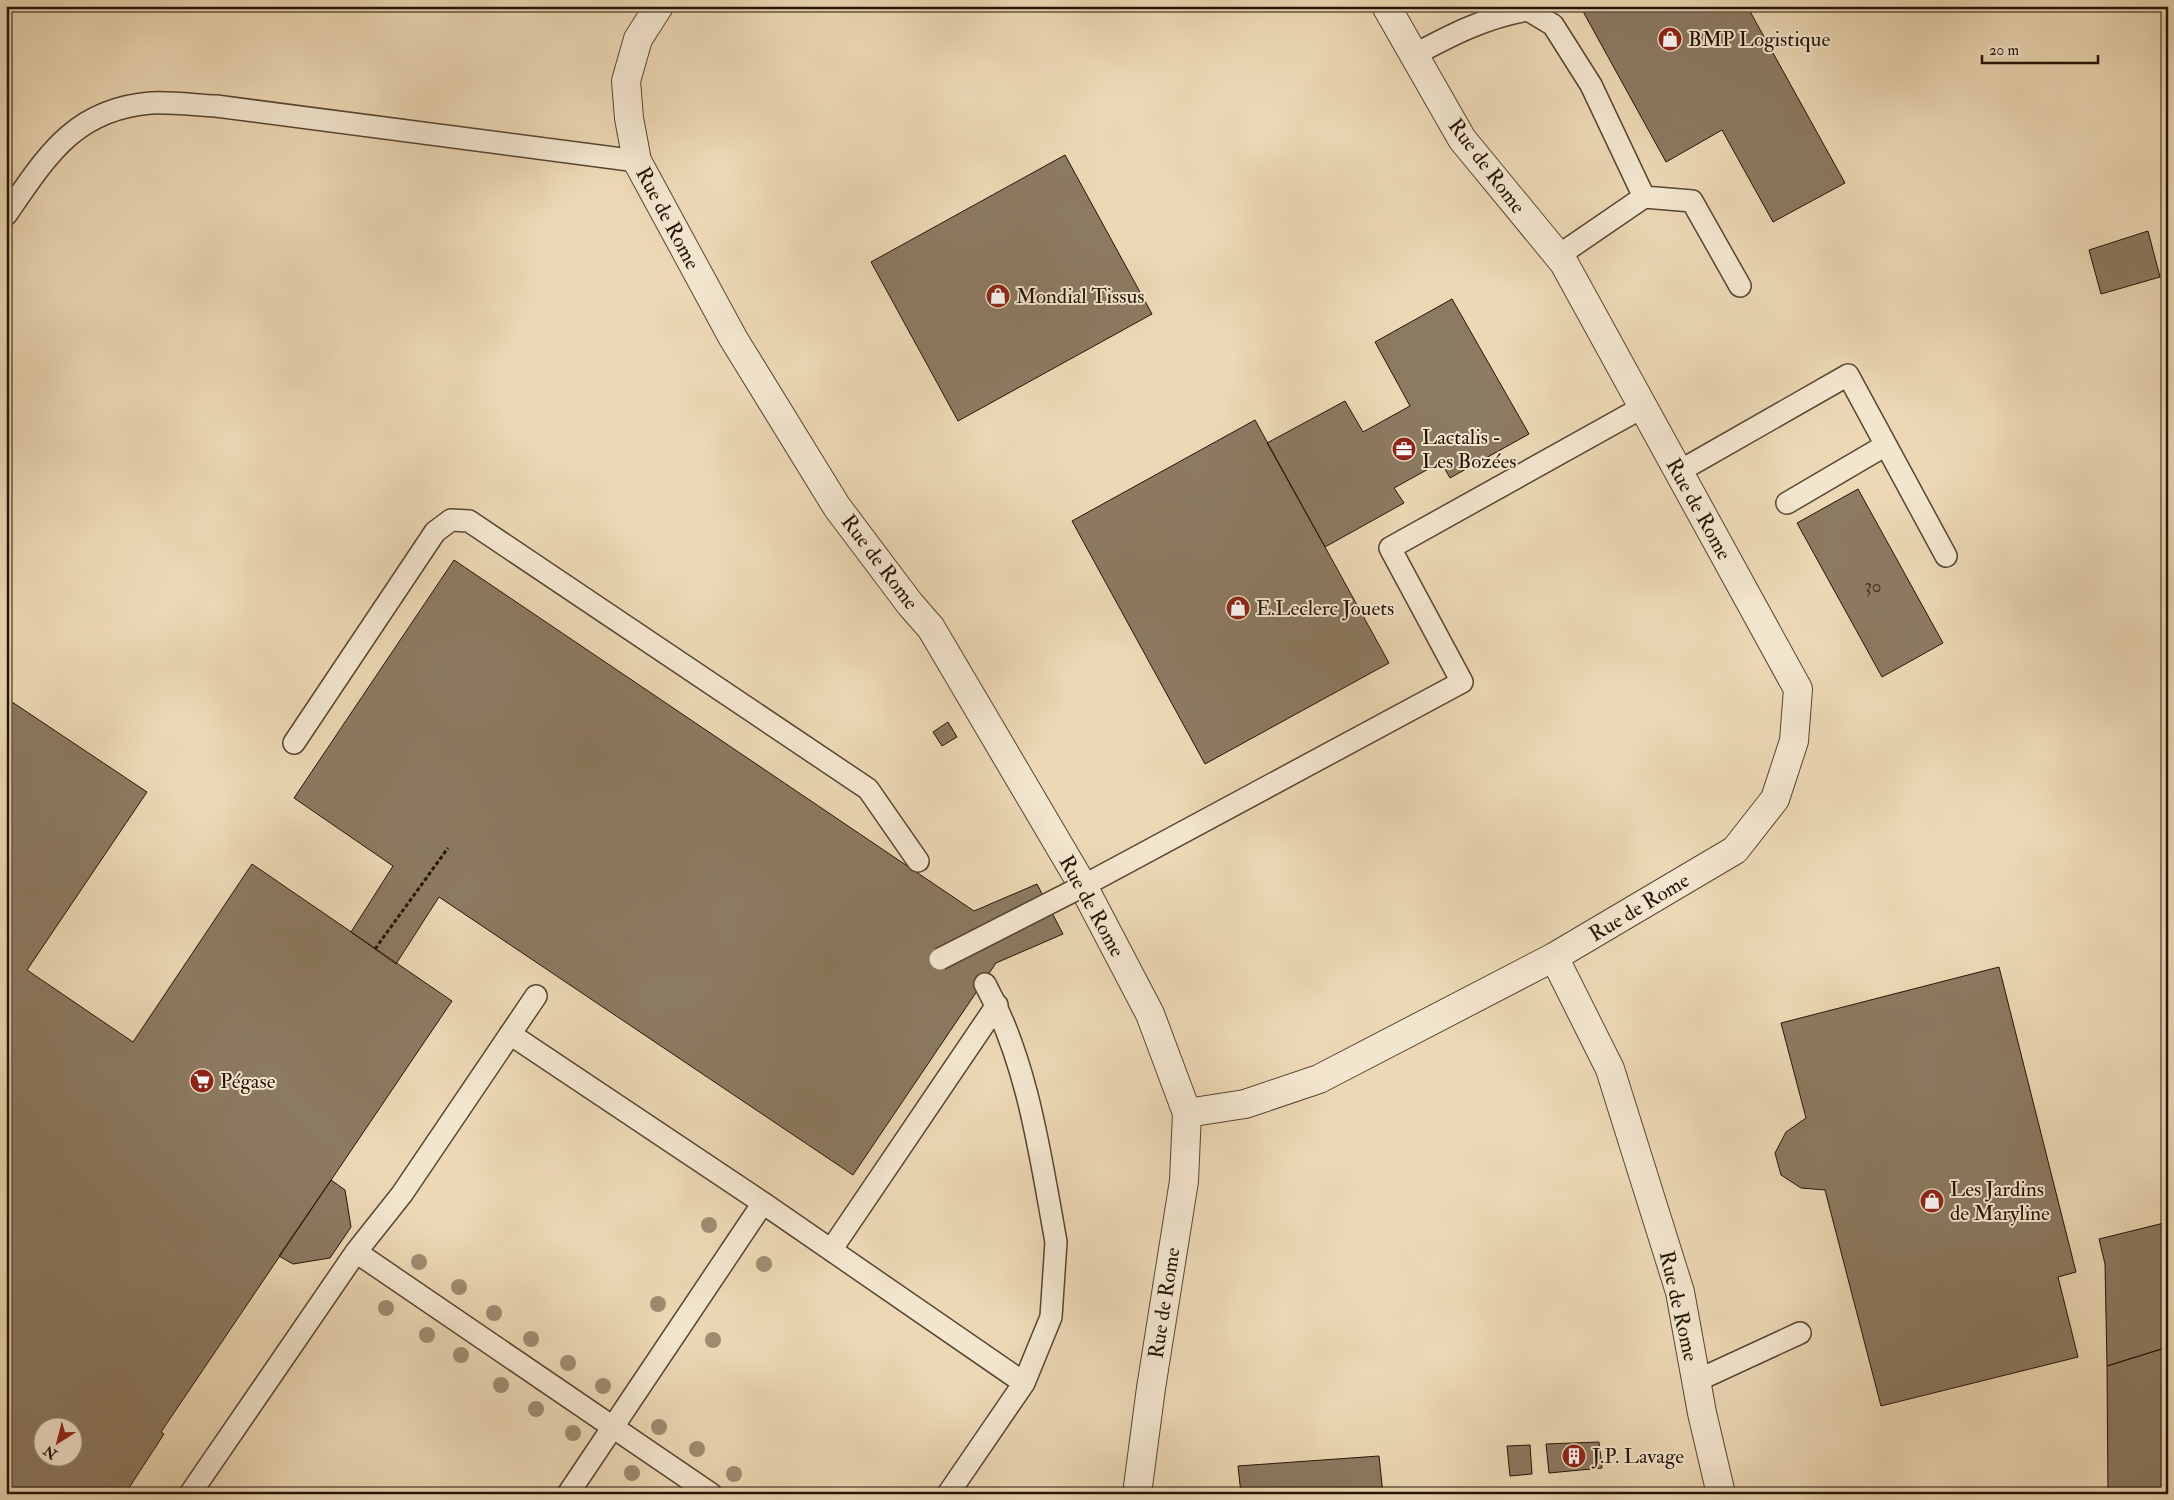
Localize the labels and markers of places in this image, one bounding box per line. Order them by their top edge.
shop icon: BMP Logistique [1657,26,1683,52]
place label: BMP Logistique [1688,26,1830,53]
shop icon: Mondial Tissus [985,283,1011,309]
place label: Mondial Tissus [1016,283,1145,310]
place label: Lactalis - Les Bozées [1422,424,1516,475]
office icon: Lactalis - Les Bozées [1391,436,1417,462]
shop icon: E.Leclerc Jouets [1225,595,1251,621]
place label: E.Leclerc Jouets [1256,595,1394,622]
supermarket icon: Pégase [189,1068,215,1094]
place label: Pégase [220,1068,276,1095]
place label: Les Jardins de Maryline [1950,1176,2050,1227]
shop icon: Les Jardins de Maryline [1919,1188,1945,1214]
building icon: J.P. Lavage [1561,1443,1587,1469]
place label: J.P. Lavage [1591,1443,1684,1470]

